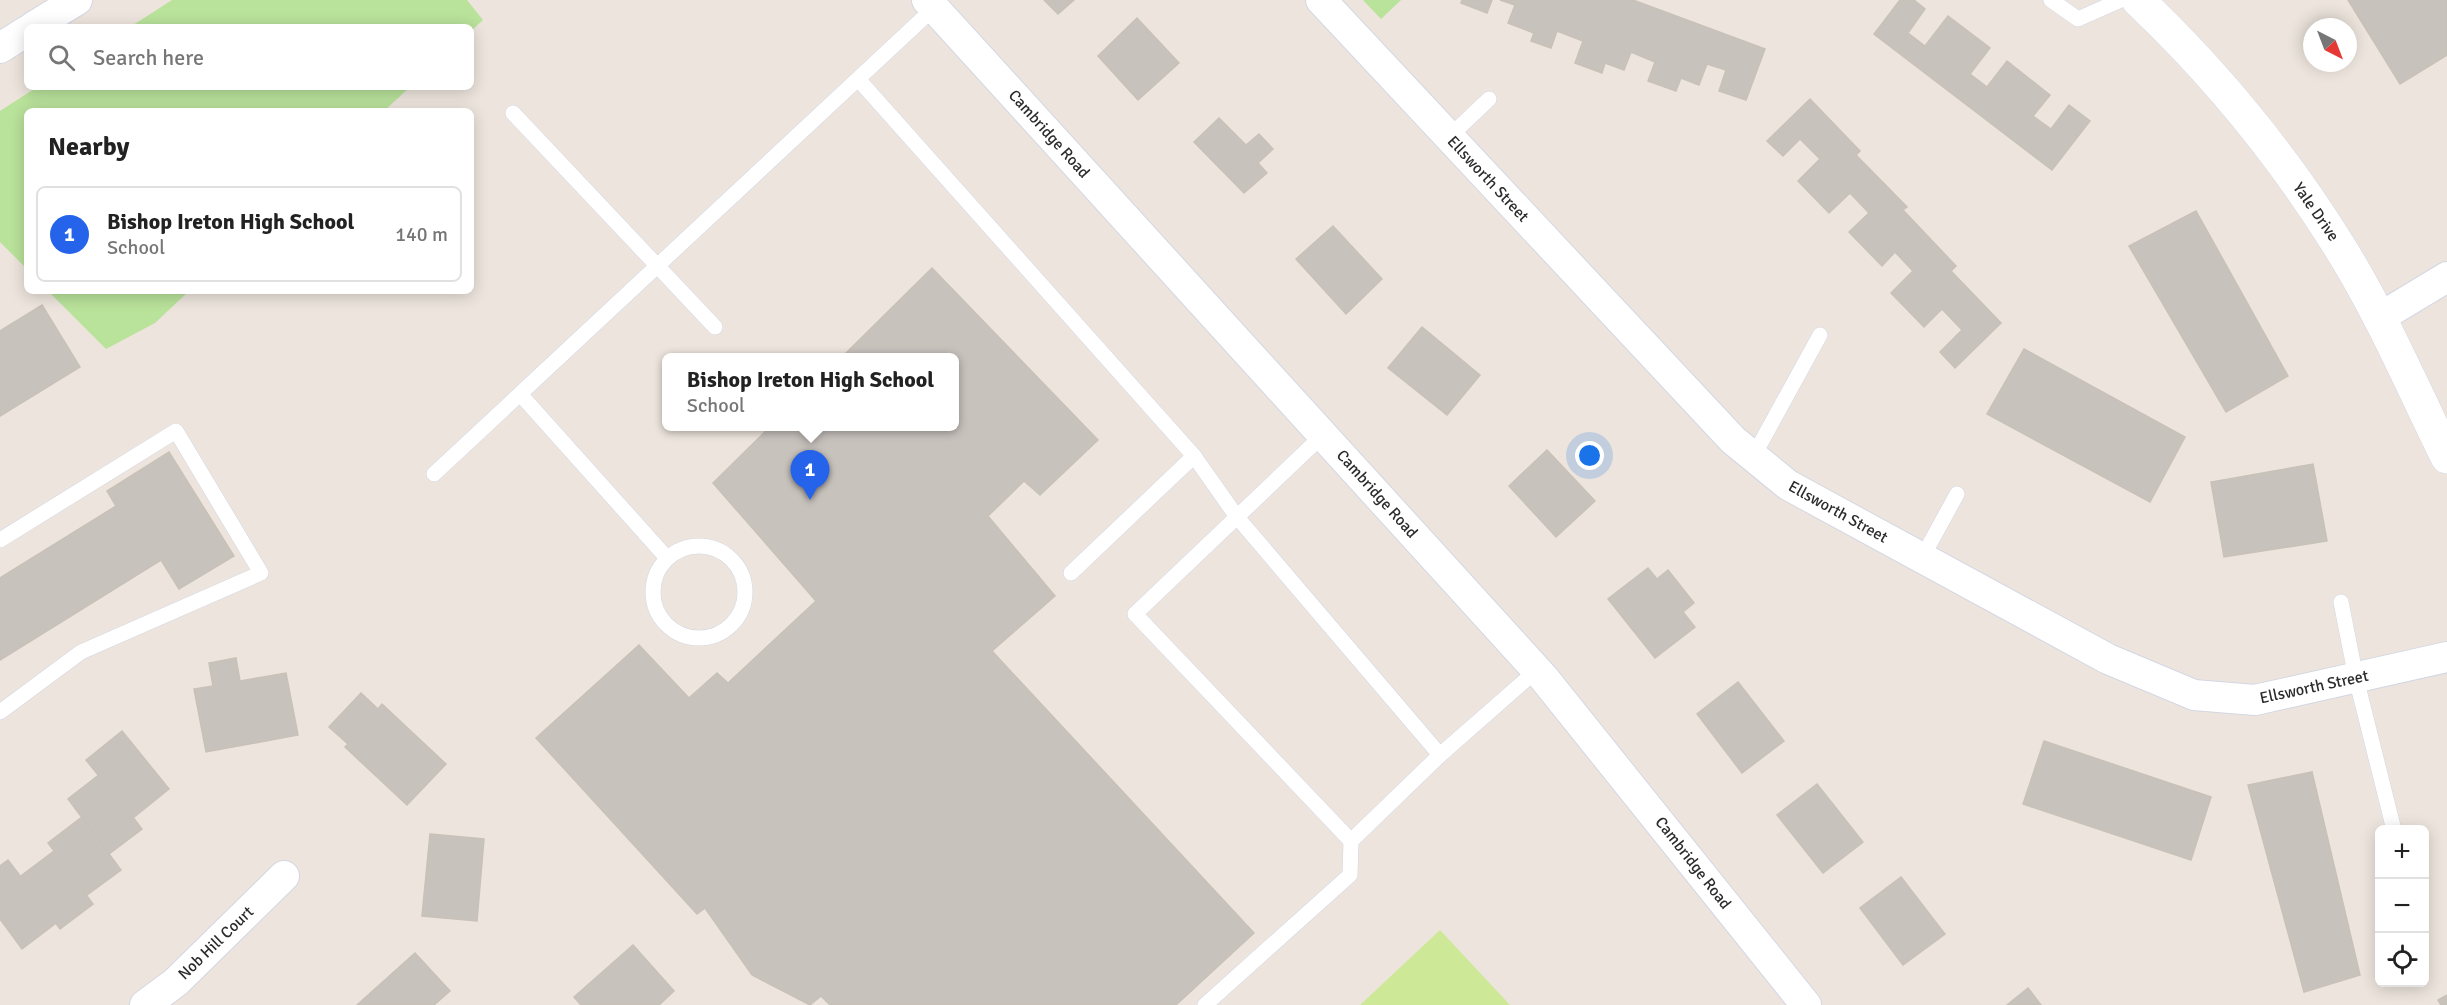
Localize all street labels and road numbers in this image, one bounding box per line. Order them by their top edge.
street label: Cambridge Road [1004,86,1094,182]
street label: Ellsworth Street [1443,132,1533,227]
street label: Yale Drive [2289,179,2343,245]
street label: Cambridge Road [1332,446,1422,542]
street label: Ellsworth Street [1785,476,1892,548]
street label: Ellsworth Street [2258,666,2371,708]
street label: Cambridge Road [1651,813,1735,913]
street label: Nob Hill Court [174,902,258,984]

